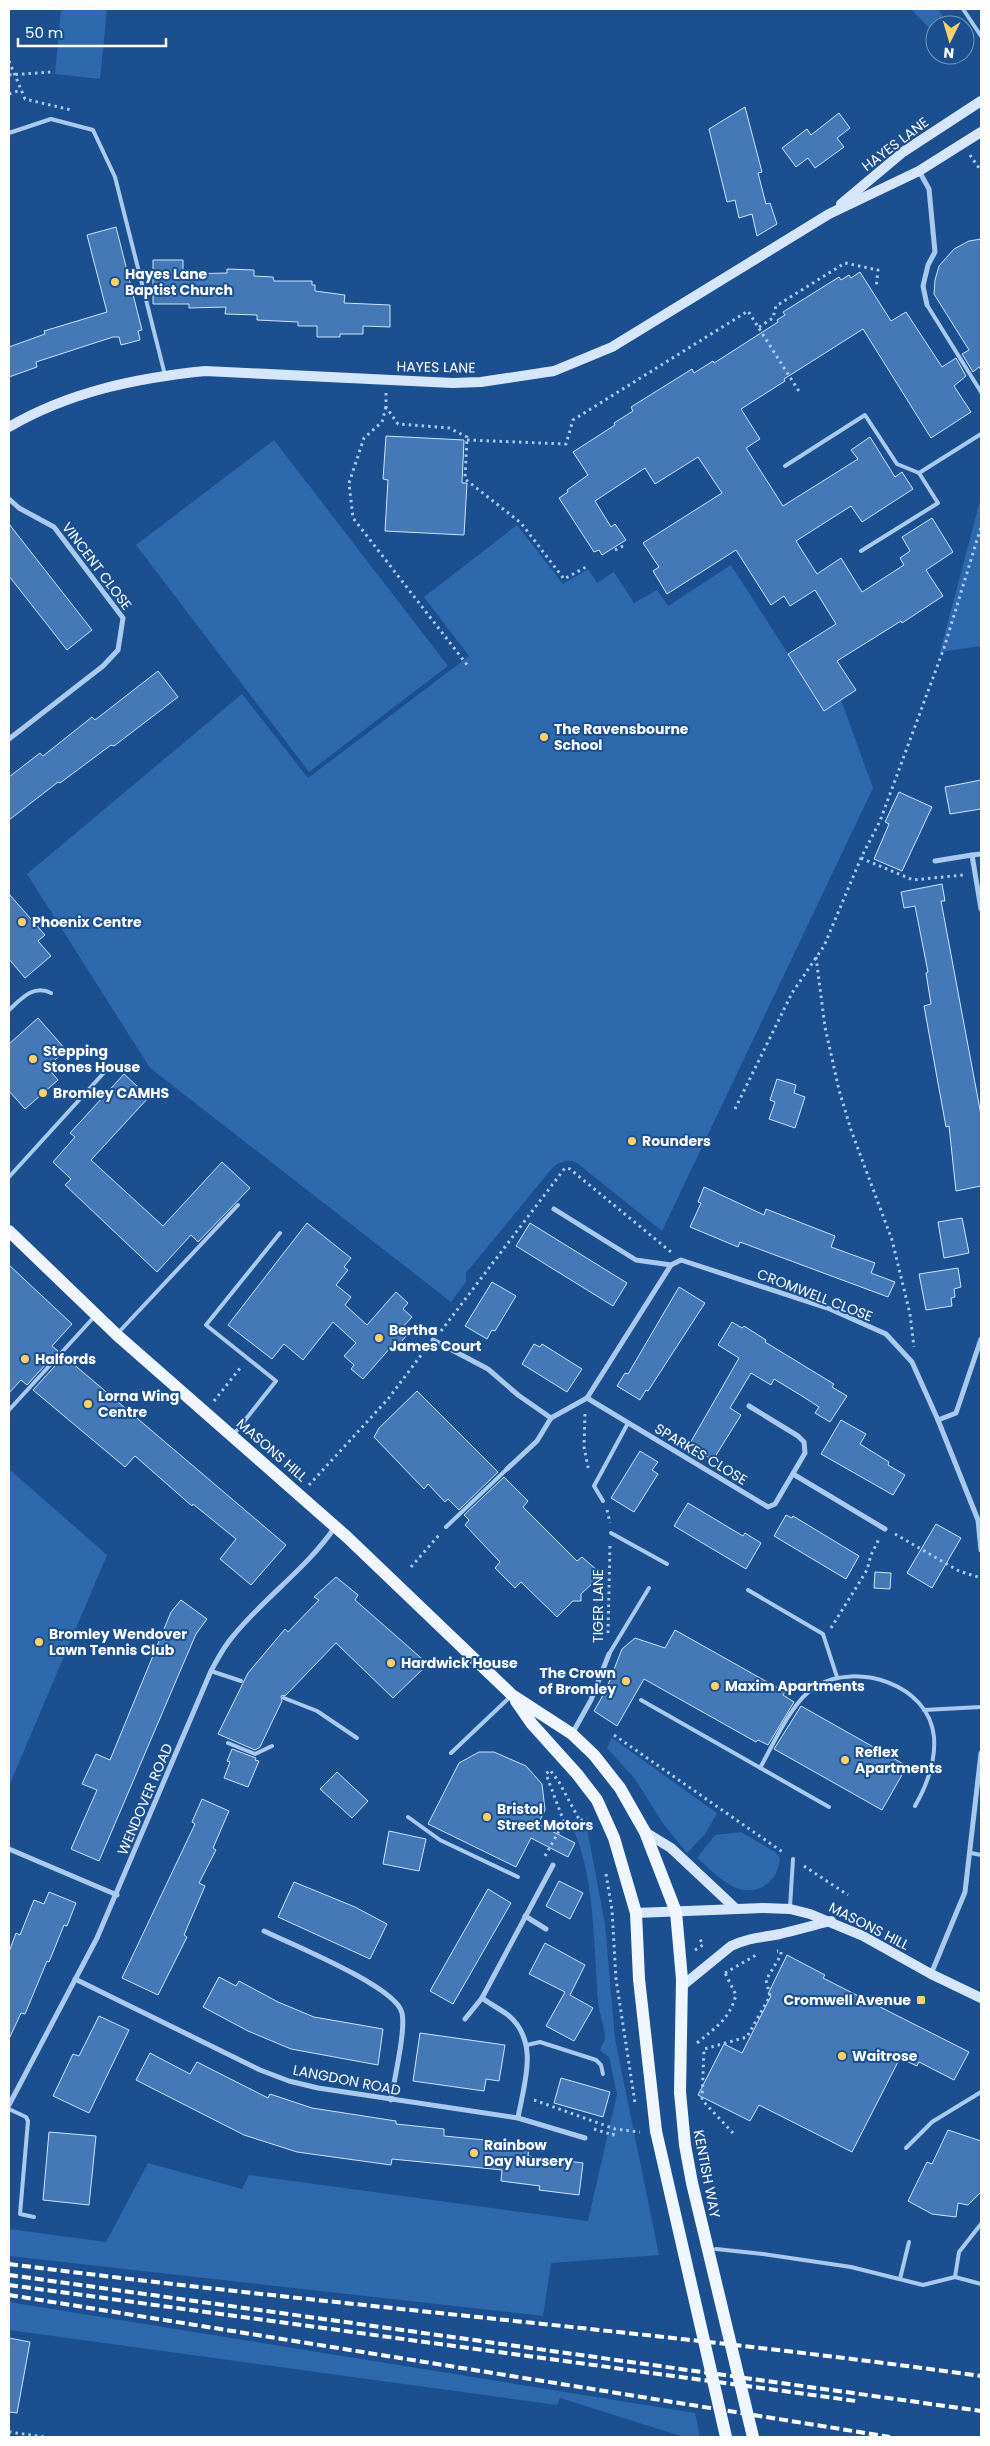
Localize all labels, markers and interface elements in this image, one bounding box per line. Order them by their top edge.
scale bar [18,15,165,47]
north arrow [925,15,975,65]
text: 50 m [25,22,63,43]
text: N [943,43,955,63]
street label: HAYES LANE [857,112,933,176]
place label: Hayes Lane Baptist Church [125,264,233,300]
marker: Hayes Lane Baptist Church [109,276,121,288]
street label: HAYES LANE [396,356,476,378]
street label: VINCENT CLOSE [57,518,137,614]
place label: The Ravensbourne School [554,719,689,755]
marker: The Ravensbourne School [538,731,550,743]
place label: Phoenix Centre [32,912,142,932]
marker: Phoenix Centre [16,916,28,928]
place label: Stepping Stones House [43,1041,140,1077]
marker: Stepping Stones House [27,1053,39,1065]
place label: Bromley CAMHS [53,1083,170,1103]
marker: Bromley CAMHS [37,1087,49,1099]
place label: Rounders [642,1131,711,1151]
marker: Rounders [626,1135,638,1147]
street label: CROMWELL CLOSE [754,1264,876,1326]
place label: Bertha James Court [389,1320,482,1356]
marker: Bertha James Court [373,1332,385,1344]
place label: Halfords [35,1349,96,1369]
marker: Halfords [19,1353,31,1365]
place label: Lorna Wing Centre [98,1386,179,1422]
marker: Lorna Wing Centre [82,1398,94,1410]
street label: MASONS HILL [232,1414,312,1486]
street label: SPARKES CLOSE [651,1418,751,1490]
street label: TIGER LANE [588,1569,608,1643]
place label: Bromley Wendover Lawn Tennis Club [49,1624,187,1660]
marker: Bromley Wendover Lawn Tennis Club [33,1636,45,1648]
place label: Hardwick House [401,1653,518,1673]
marker: Hardwick House [385,1657,397,1669]
place label: The Crown of Bromley [539,1663,616,1699]
marker: The Crown of Bromley [620,1675,632,1687]
place label: Maxim Apartments [725,1676,865,1696]
marker: Maxim Apartments [709,1680,721,1692]
street label: WENDOVER ROAD [112,1740,178,1858]
place label: Reflex Apartments [855,1742,943,1778]
marker: Reflex Apartments [839,1754,851,1766]
place label: Bristol Street Motors [497,1799,594,1835]
marker: Bristol Street Motors [481,1811,493,1823]
street label: MASONS HILL [825,1897,913,1955]
place label: Cromwell Avenue [783,1990,911,2010]
marker: Cromwell Avenue [915,1994,927,2006]
place label: Waitrose [852,2046,918,2066]
marker: Waitrose [836,2050,848,2062]
street label: LANGDON ROAD [291,2060,403,2100]
street label: KENTISH WAY [689,2128,725,2220]
place label: Rainbow Day Nursery [484,2135,573,2171]
marker: Rainbow Day Nursery [468,2147,480,2159]

